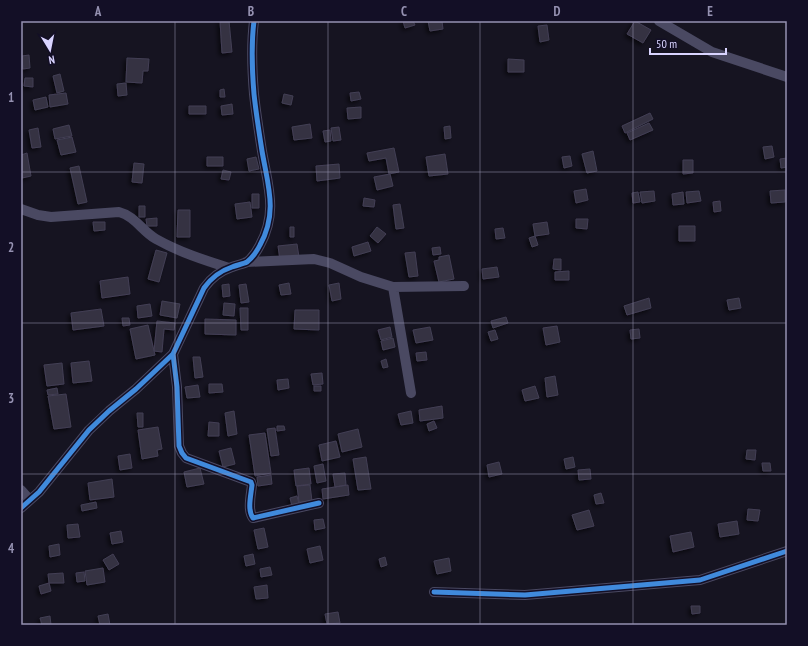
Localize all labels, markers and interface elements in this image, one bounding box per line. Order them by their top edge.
text: A [94,3,102,20]
text: B [248,3,254,20]
text: C [401,3,407,20]
text: D [554,3,561,20]
text: E [707,3,713,20]
north arrow [30,30,70,70]
scale bar [650,30,726,56]
text: 50 m [656,36,677,51]
text: N [48,52,56,67]
text: 1 [8,89,14,106]
text: 2 [8,239,14,256]
text: 3 [8,390,14,407]
text: 4 [8,540,15,557]

